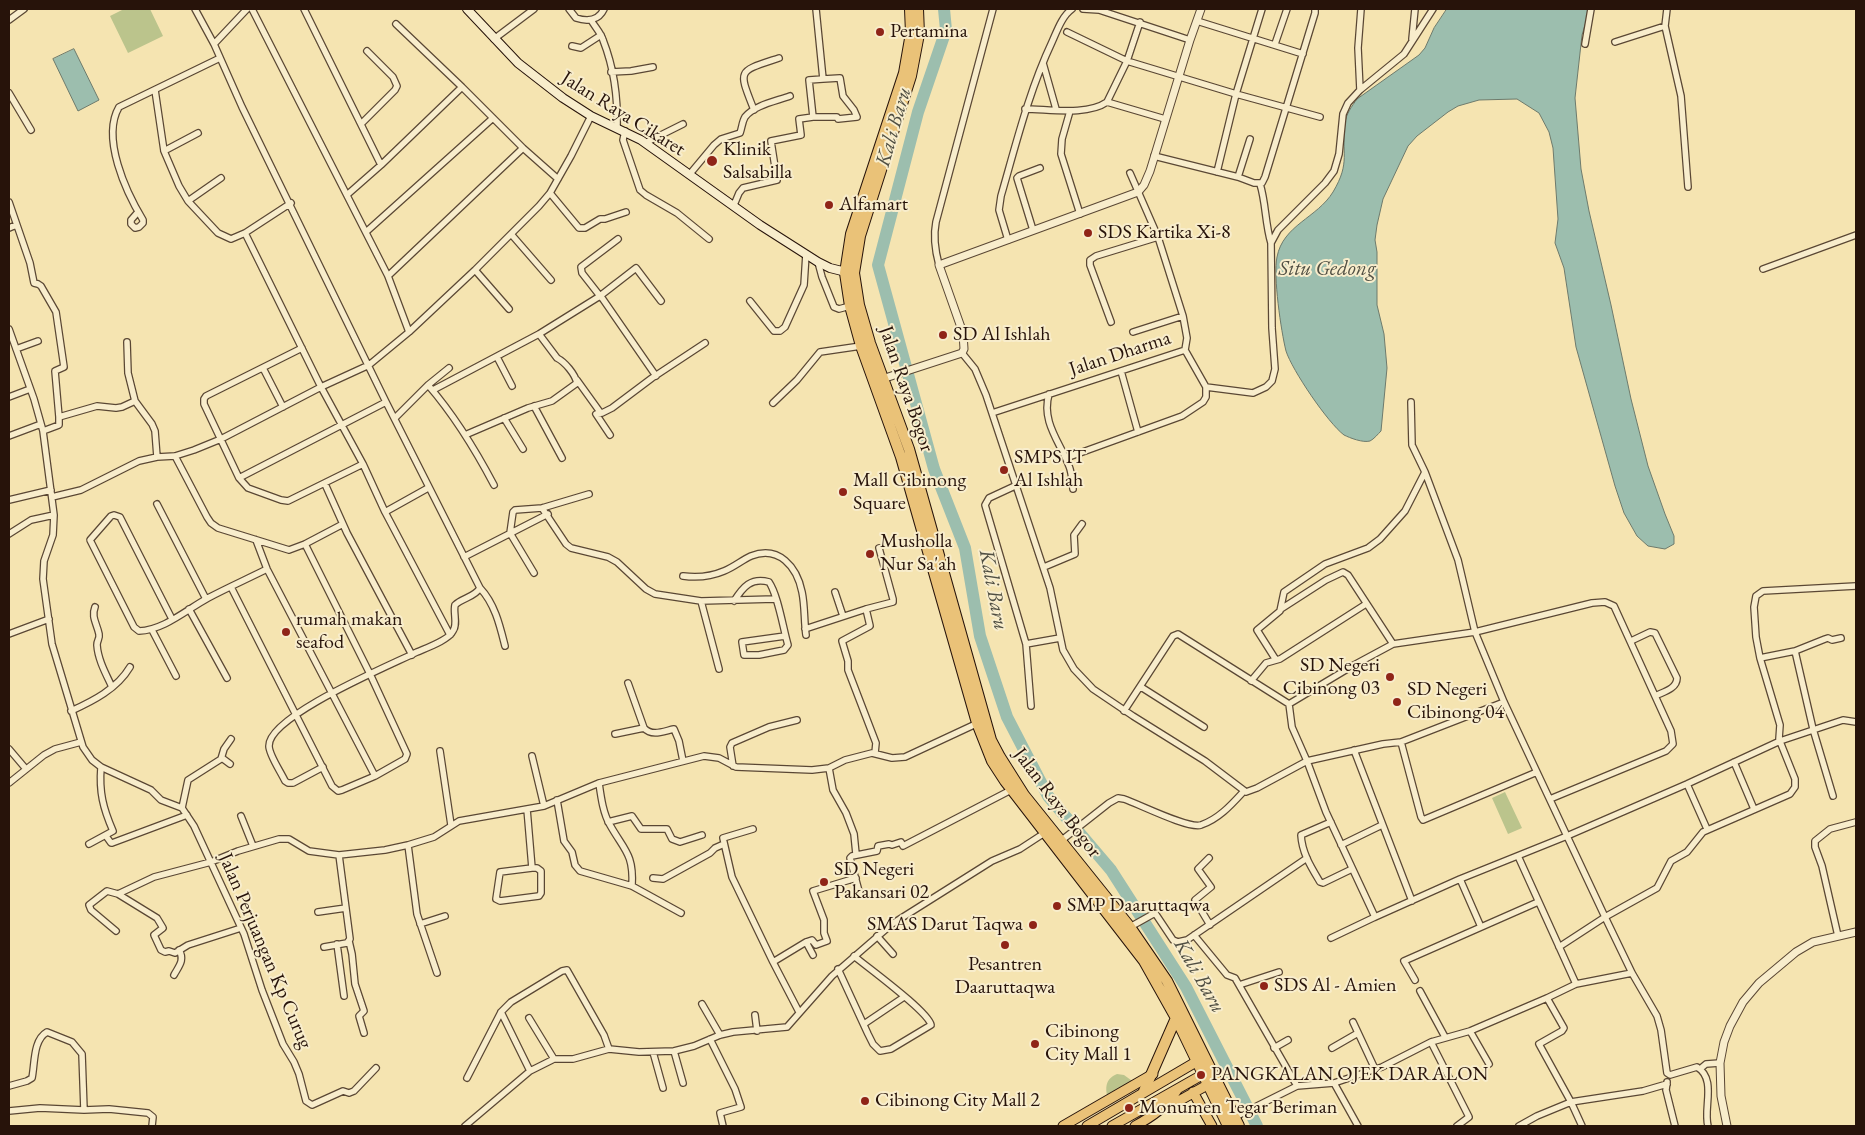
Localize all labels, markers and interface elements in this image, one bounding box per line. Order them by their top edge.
place label: Pertamina [890,20,968,44]
marker: Pertamina [874,26,886,38]
street label: Jalan Raya Cikaret [557,66,689,162]
water label: Kali Baru [871,84,917,170]
place label: Klinik Salsabilla [723,138,792,185]
marker: Klinik Salsabilla [705,154,719,168]
place label: Alfamart [839,193,908,217]
marker: Alfamart [823,199,835,211]
place label: SDS Kartika Xi-8 [1098,221,1231,245]
marker: SDS Kartika Xi-8 [1082,227,1094,239]
water label: Situ Gedong [1278,256,1376,282]
street label: Jalan Raya Bogor [873,323,939,455]
place label: SD Al Ishlah [953,323,1051,347]
street label: Jalan Dharma [1066,326,1174,382]
marker: SD Al Ishlah [937,329,949,341]
place label: SMPS IT Al Ishlah [1014,446,1086,493]
marker: SMPS IT Al Ishlah [998,464,1010,476]
place label: Mall Cibinong Square [853,469,966,516]
marker: Mall Cibinong Square [837,486,849,498]
place label: Musholla Nur Sa'ah [880,530,957,577]
marker: Musholla Nur Sa'ah [864,548,876,560]
water label: Kali Baru [973,548,1013,632]
place label: rumah makan seafod [296,608,403,655]
marker: rumah makan seafod [280,626,292,638]
place label: SD Negeri Cibinong 03 [1283,654,1380,701]
marker: SD Negeri Cibinong 03 [1384,671,1396,683]
place label: SD Negeri Cibinong 04 [1407,678,1504,725]
marker: SD Negeri Cibinong 04 [1391,696,1403,708]
street label: Jalan Raya Bogor [1008,743,1106,863]
street label: Jalan Perjuangan Kp Curug [213,850,317,1052]
place label: SD Negeri Pakansari 02 [834,858,929,905]
marker: SD Negeri Pakansari 02 [818,876,830,888]
place label: SMP Daaruttaqwa [1067,894,1210,918]
marker: SMP Daaruttaqwa [1051,900,1063,912]
place label: SMAS Darut Taqwa [867,913,1023,937]
marker: SMAS Darut Taqwa [1027,919,1039,931]
water label: Kali Baru [1168,934,1230,1018]
marker: Pesantren Daaruttaqwa [999,939,1011,951]
place label: Pesantren Daaruttaqwa [955,953,1055,1000]
place label: SDS Al - Amien [1274,974,1396,998]
marker: SDS Al - Amien [1258,980,1270,992]
place label: Cibinong City Mall 1 [1045,1020,1132,1067]
marker: Cibinong City Mall 1 [1029,1038,1041,1050]
place label: PANGKALAN OJEK DARALON [1211,1063,1488,1087]
marker: PANGKALAN OJEK DARALON [1195,1069,1207,1081]
place label: Cibinong City Mall 2 [875,1089,1040,1113]
marker: Cibinong City Mall 2 [859,1095,871,1107]
place label: Monumen Tegar Beriman [1139,1096,1337,1120]
marker: Monumen Tegar Beriman [1123,1102,1135,1114]

